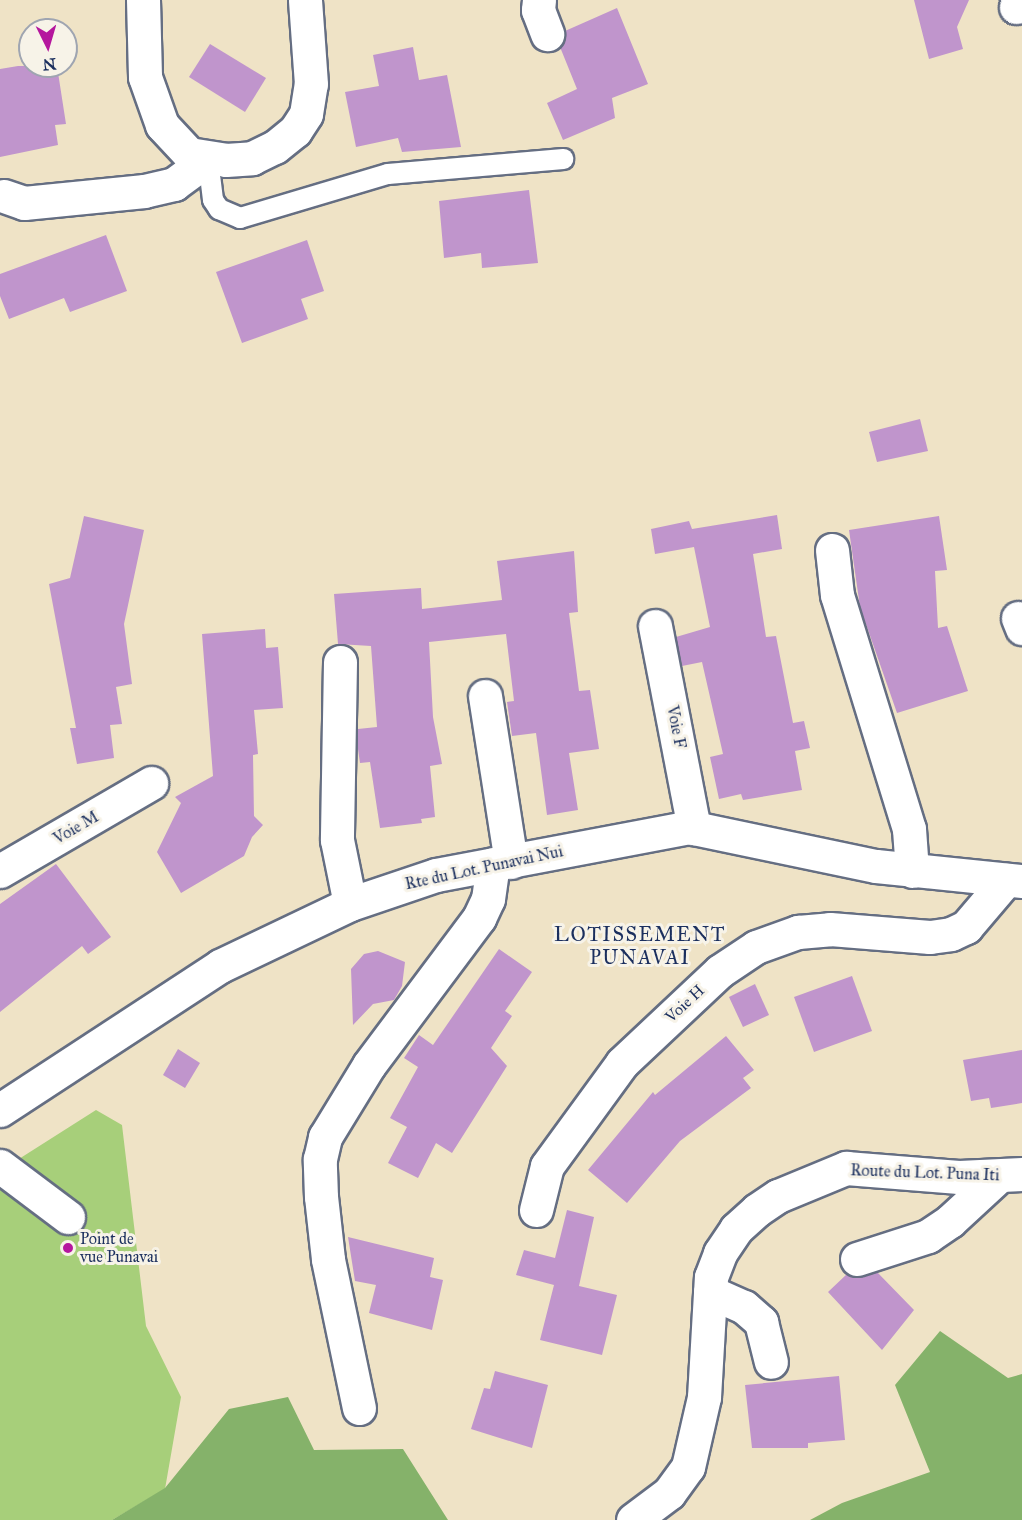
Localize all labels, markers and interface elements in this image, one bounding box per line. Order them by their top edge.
north arrow [18,18,78,78]
text: N [42,54,57,74]
street label: Voie F [662,704,690,750]
street label: Voie M [50,807,102,849]
street label: Rte du Lot. Punavai Nui [403,842,565,894]
district label: LOTISSEMENT PUNAVAI [554,922,726,969]
street label: Voie H [661,981,709,1027]
street label: Route du Lot. Puna Iti [850,1161,1000,1185]
place label: Point de vue Punavai [80,1229,158,1267]
marker: Point de vue Punavai [61,1241,75,1255]

